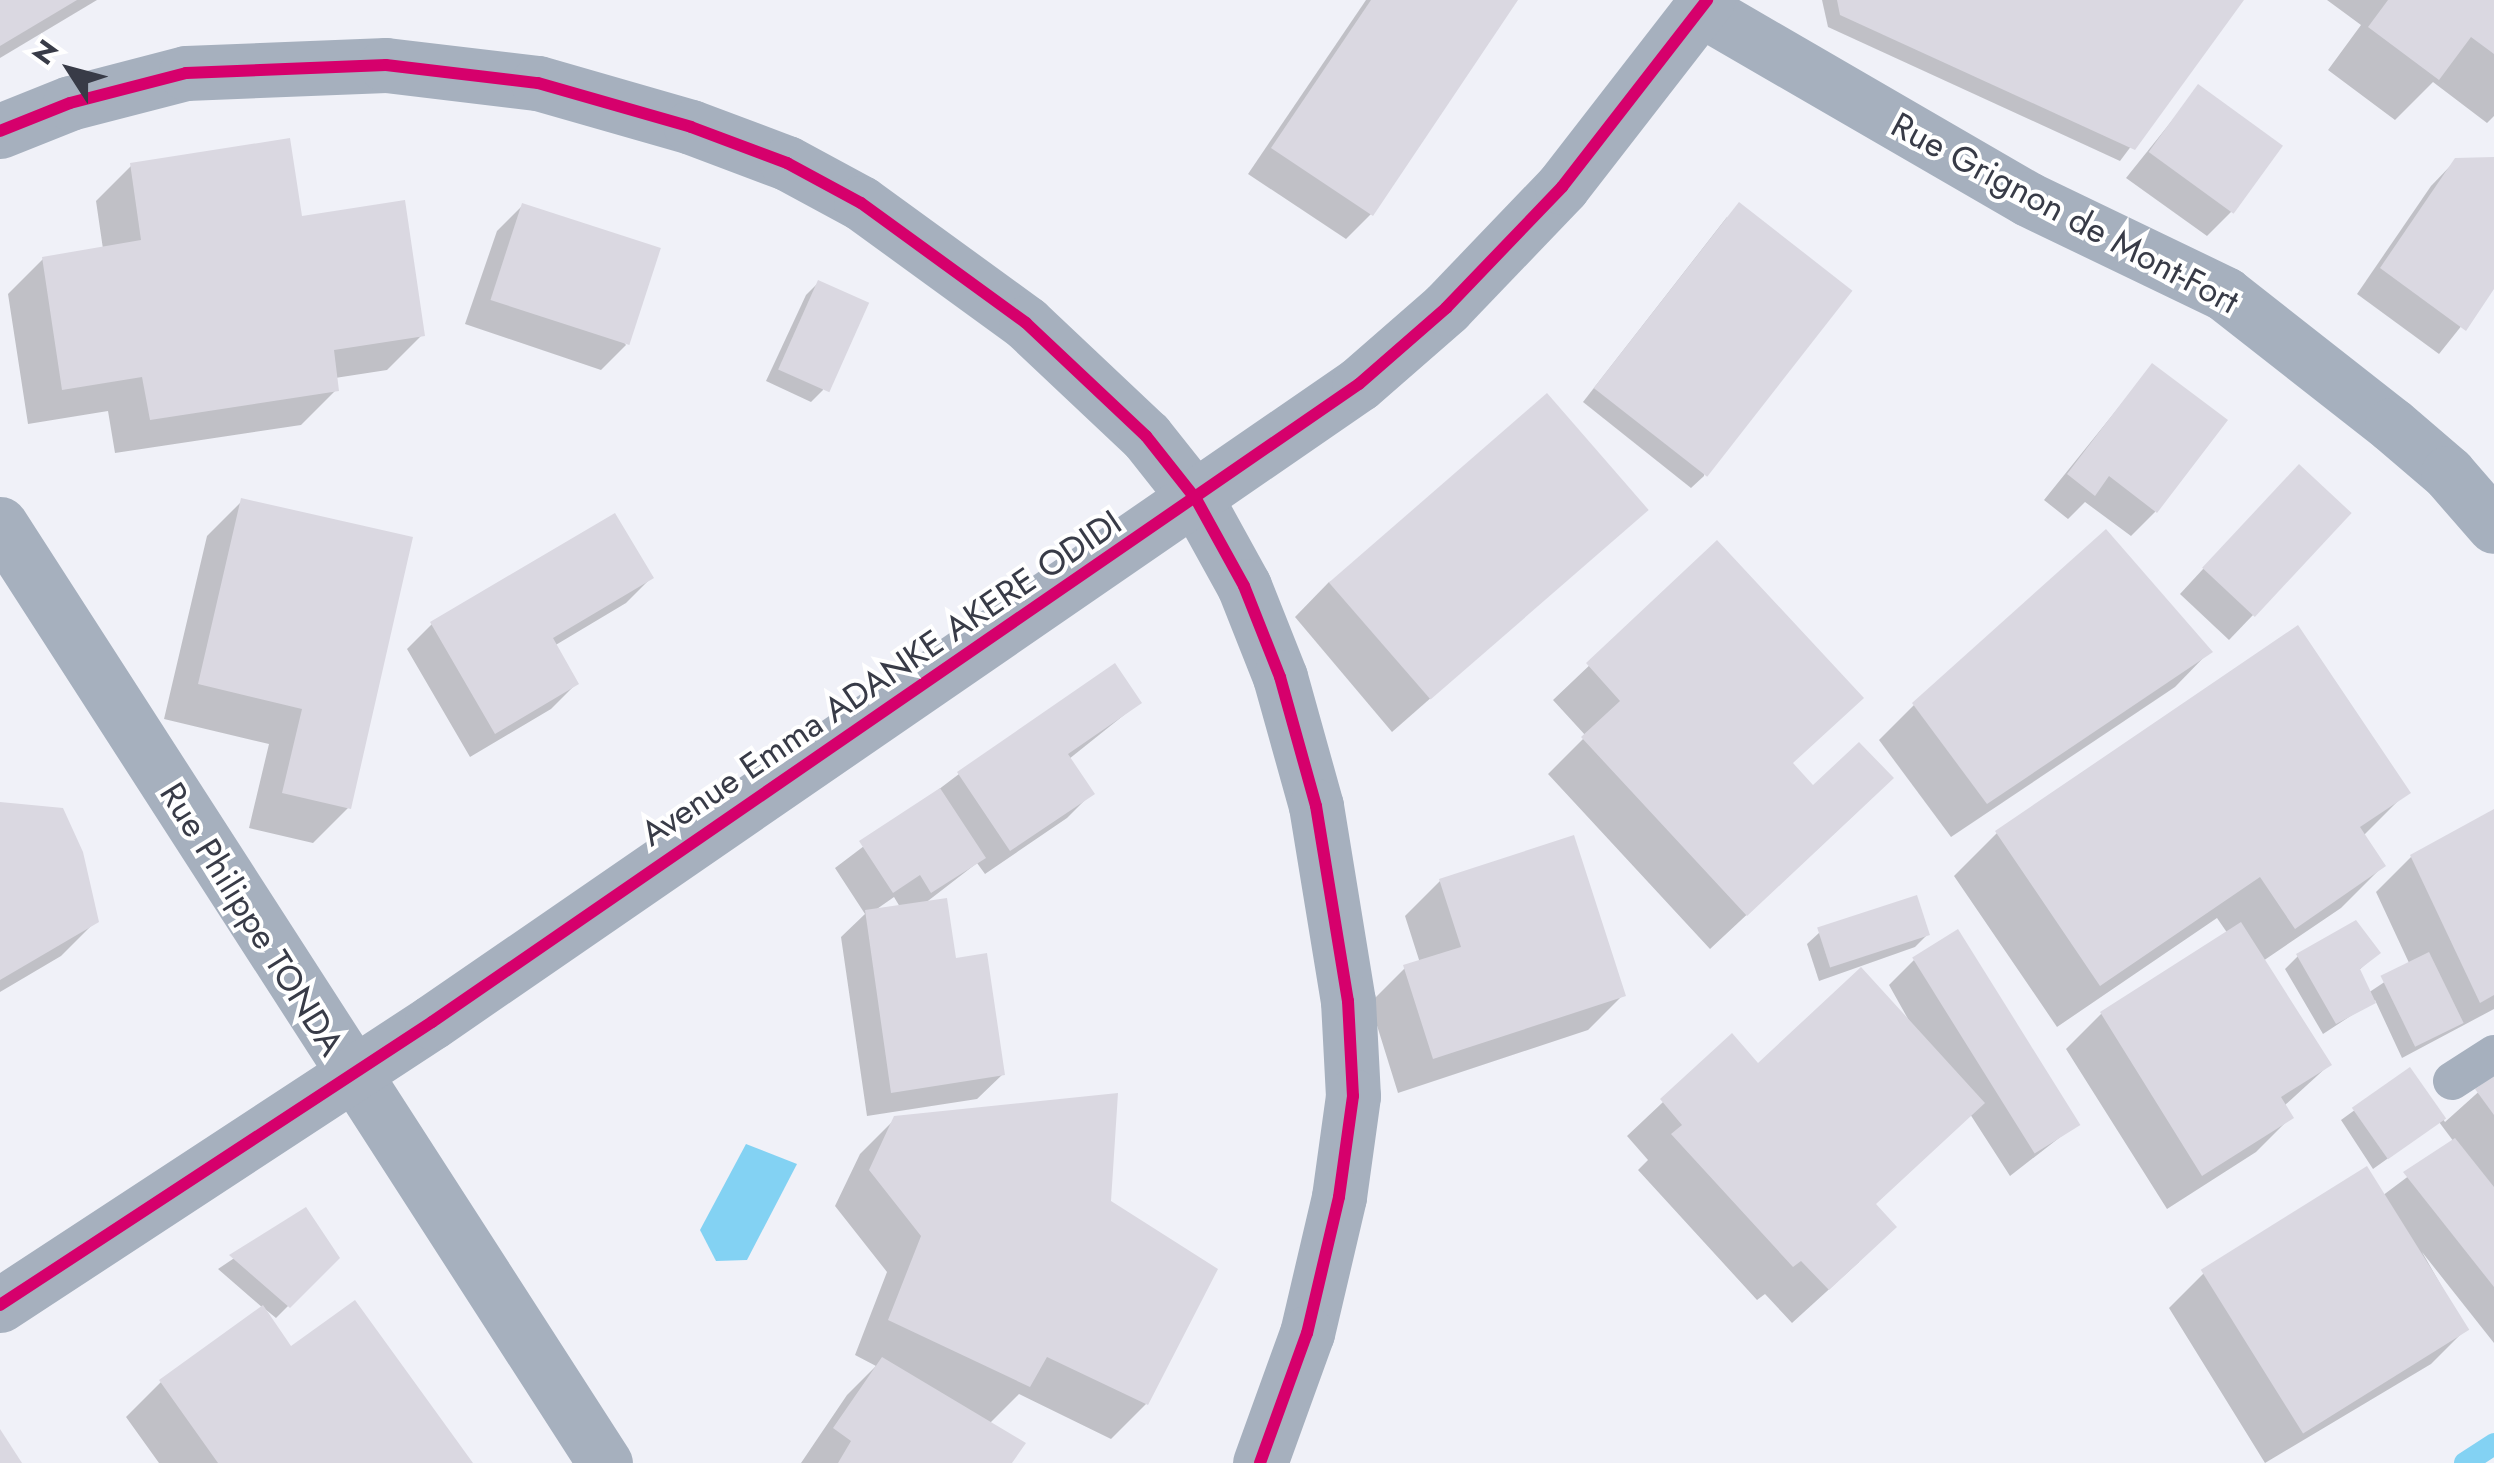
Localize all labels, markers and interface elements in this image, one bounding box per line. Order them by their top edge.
north arrow [20,20,120,120]
text: N [22,31,68,73]
street label: Rue Grignon de Mont-Fort [1884,104,2246,322]
street label: Avenue Emma ADANKE AKERE ODIDI [633,501,1129,855]
street label: Rue Philippe TONDA [151,775,353,1063]

